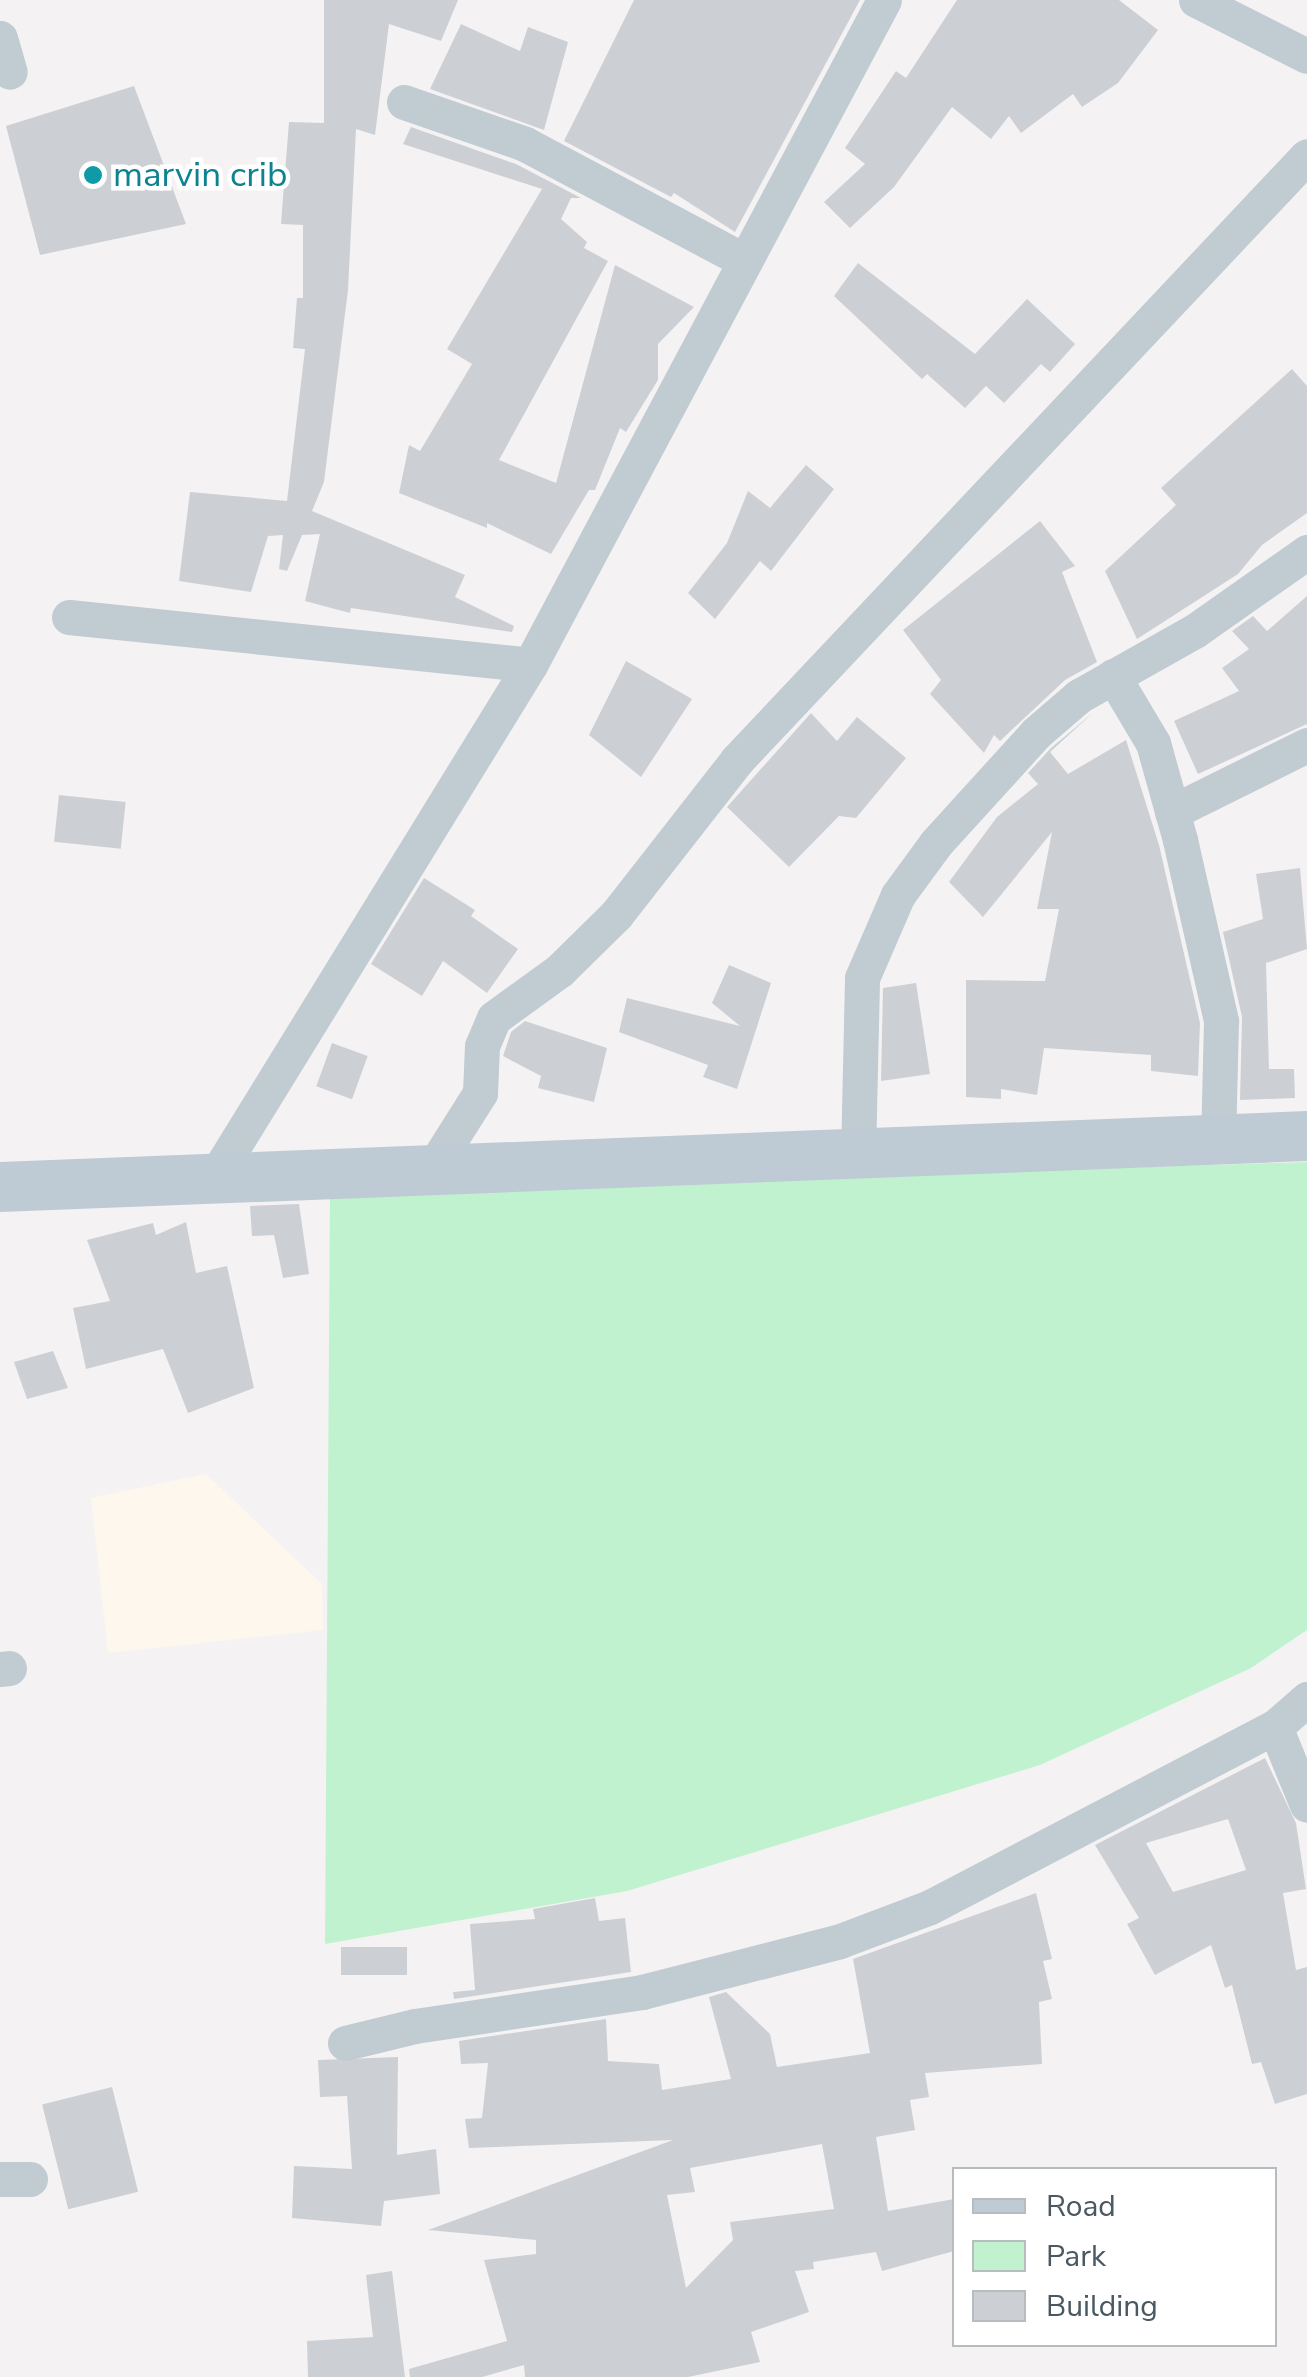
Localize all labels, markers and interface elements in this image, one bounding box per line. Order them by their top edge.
place label: marvin crib [113,154,287,196]
marker: marvin crib [82,164,104,186]
legend [952,2167,1277,2347]
text: Road [1046,2186,1116,2227]
text: Park [1046,2236,1106,2277]
text: Building [1046,2286,1158,2327]

